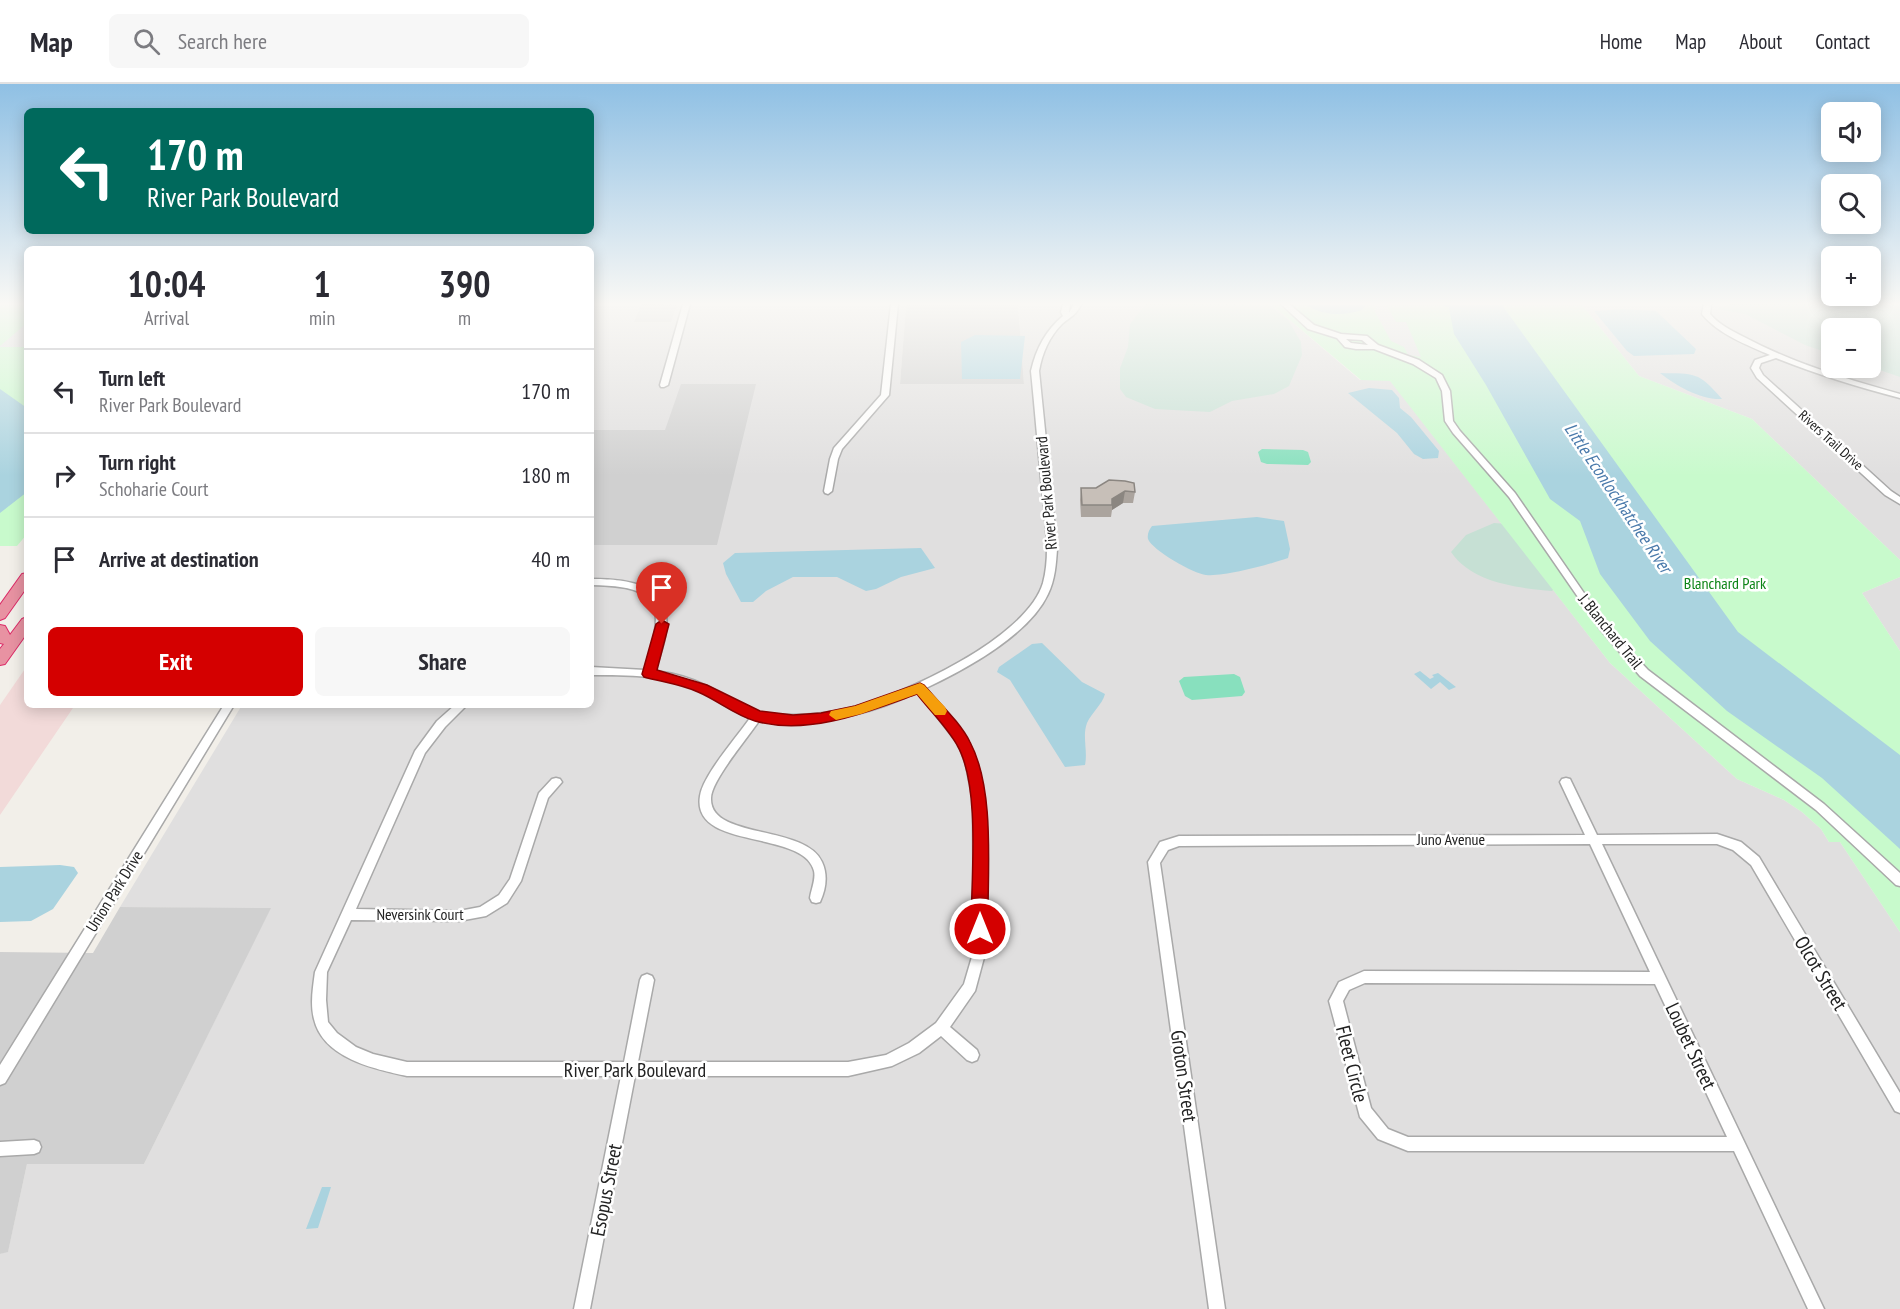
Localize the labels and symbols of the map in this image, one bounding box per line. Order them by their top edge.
street label: Rivers Trail Drive [1795,406,1867,474]
water label: Little Econlockhatchee River [1560,418,1679,580]
street label: River Park Boulevard [1031,435,1061,551]
pin [636,562,687,624]
park label: Blanchard Park [1684,573,1767,593]
street label: J. Blanchard Trail [1574,589,1648,673]
street label: Juno Avenue [1416,829,1485,849]
street label: Union Park Drive [81,847,147,935]
position arrow [948,897,1012,961]
street label: Neversink Court [376,904,464,924]
street label: Olcot Street [1789,931,1854,1015]
street label: Loubet Street [1660,998,1723,1094]
street label: Fleet Circle [1330,1023,1374,1105]
street label: Groton Street [1165,1028,1203,1124]
street label: River Park Boulevard [564,1057,706,1083]
street label: Esopus Street [584,1141,628,1239]

